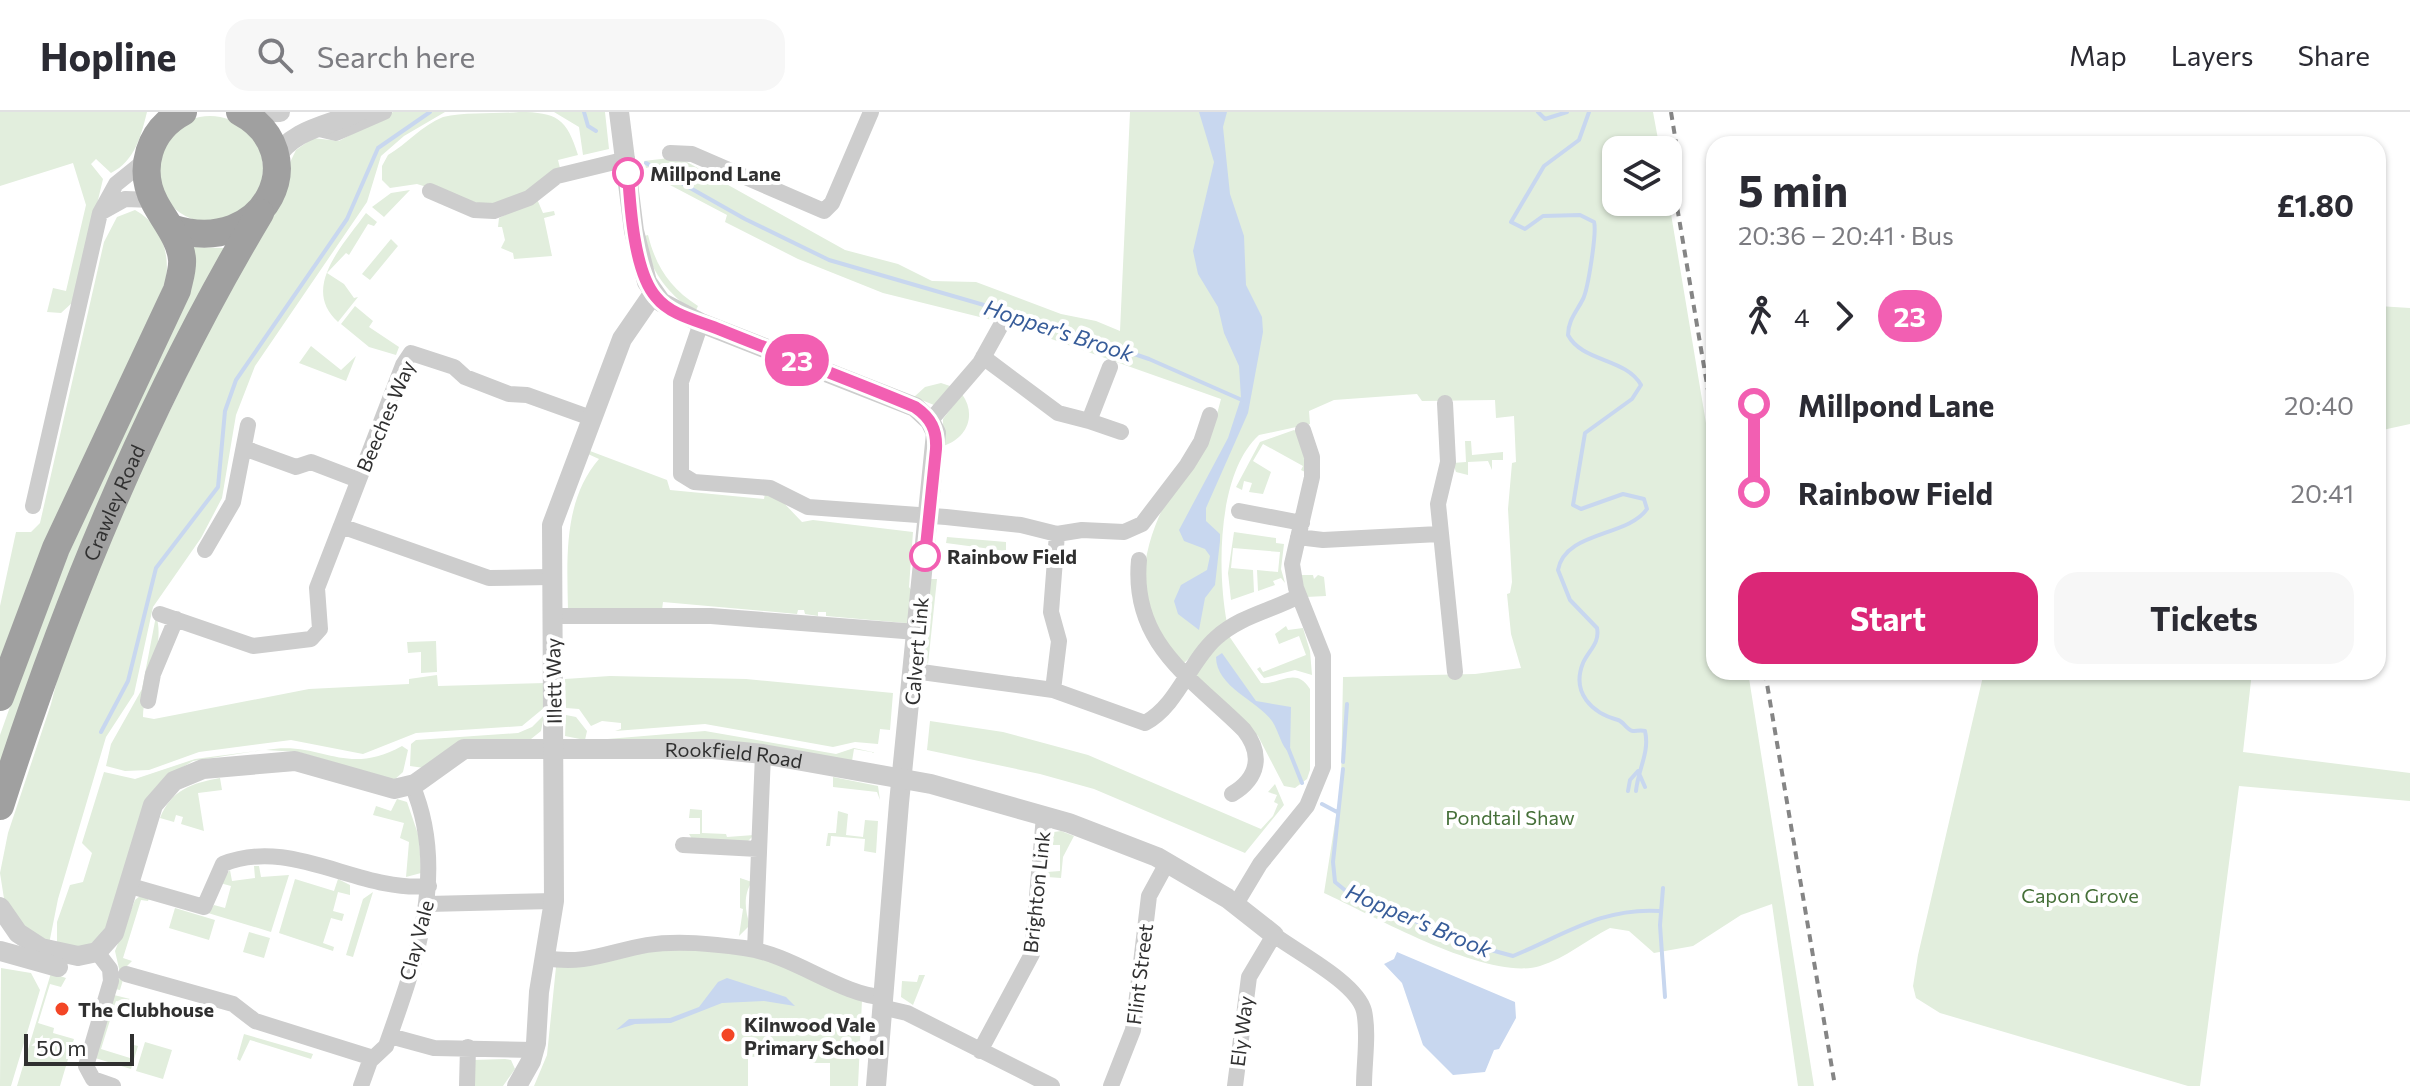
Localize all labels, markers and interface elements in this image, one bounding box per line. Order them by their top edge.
search box [225,19,785,91]
text: Hopline [40,32,177,79]
icon: search [253,33,297,77]
text: Search here [317,37,475,74]
text: Map [2069,38,2127,72]
text: Layers [2171,38,2253,72]
text: Share [2297,38,2370,72]
map controls [1602,136,1682,216]
button: layers [1602,136,1682,216]
marker: Millpond Lane [613,158,643,188]
place label: Millpond Lane [650,161,781,185]
text: 5 min [1738,162,1848,216]
text: £1.80 [2277,186,2354,223]
text: 20:36 – 20:41 · Bus [1738,219,1954,250]
water label: Hopper's Brook [981,293,1138,367]
icon: walk [1738,294,1782,338]
icon: forward [1822,294,1866,338]
text: 23 [1894,299,1926,333]
text: 4 [1794,301,1810,332]
line badge: 23 [761,334,833,386]
text: 23 [781,343,813,377]
street label: Beeches Way [351,357,419,475]
text: Millpond Lane [1798,386,1994,423]
text: 20:40 [2284,389,2354,420]
street label: Crawley Road [78,441,149,564]
text: Rainbow Field [1798,474,1993,511]
text: 20:41 [2291,477,2354,508]
marker: Rainbow Field [910,541,940,571]
place label: Rainbow Field [947,544,1077,568]
button: Start [1738,572,2038,664]
button: Tickets [2054,572,2354,664]
street label: Calvert Link [899,596,933,706]
street label: Illett Way [540,638,566,724]
street label: Rookfield Road [665,737,804,773]
park label: Pondtail Shaw [1445,805,1575,829]
street label: Brighton Link [1018,830,1054,954]
water label: Hopper's Brook [1342,877,1497,963]
park label: Capon Grove [2021,883,2139,907]
street label: Clay Vale [394,897,438,983]
street label: Flint Street [1121,922,1157,1026]
street label: Ely Way [1225,994,1257,1068]
place label: The Clubhouse [78,997,214,1021]
marker: The Clubhouse [53,1000,71,1018]
place label: Kilnwood Vale Primary School [744,1012,884,1059]
marker: Kilnwood Vale Primary School [719,1026,737,1044]
scale bar [24,1030,134,1066]
text: 50 m [36,1034,86,1061]

